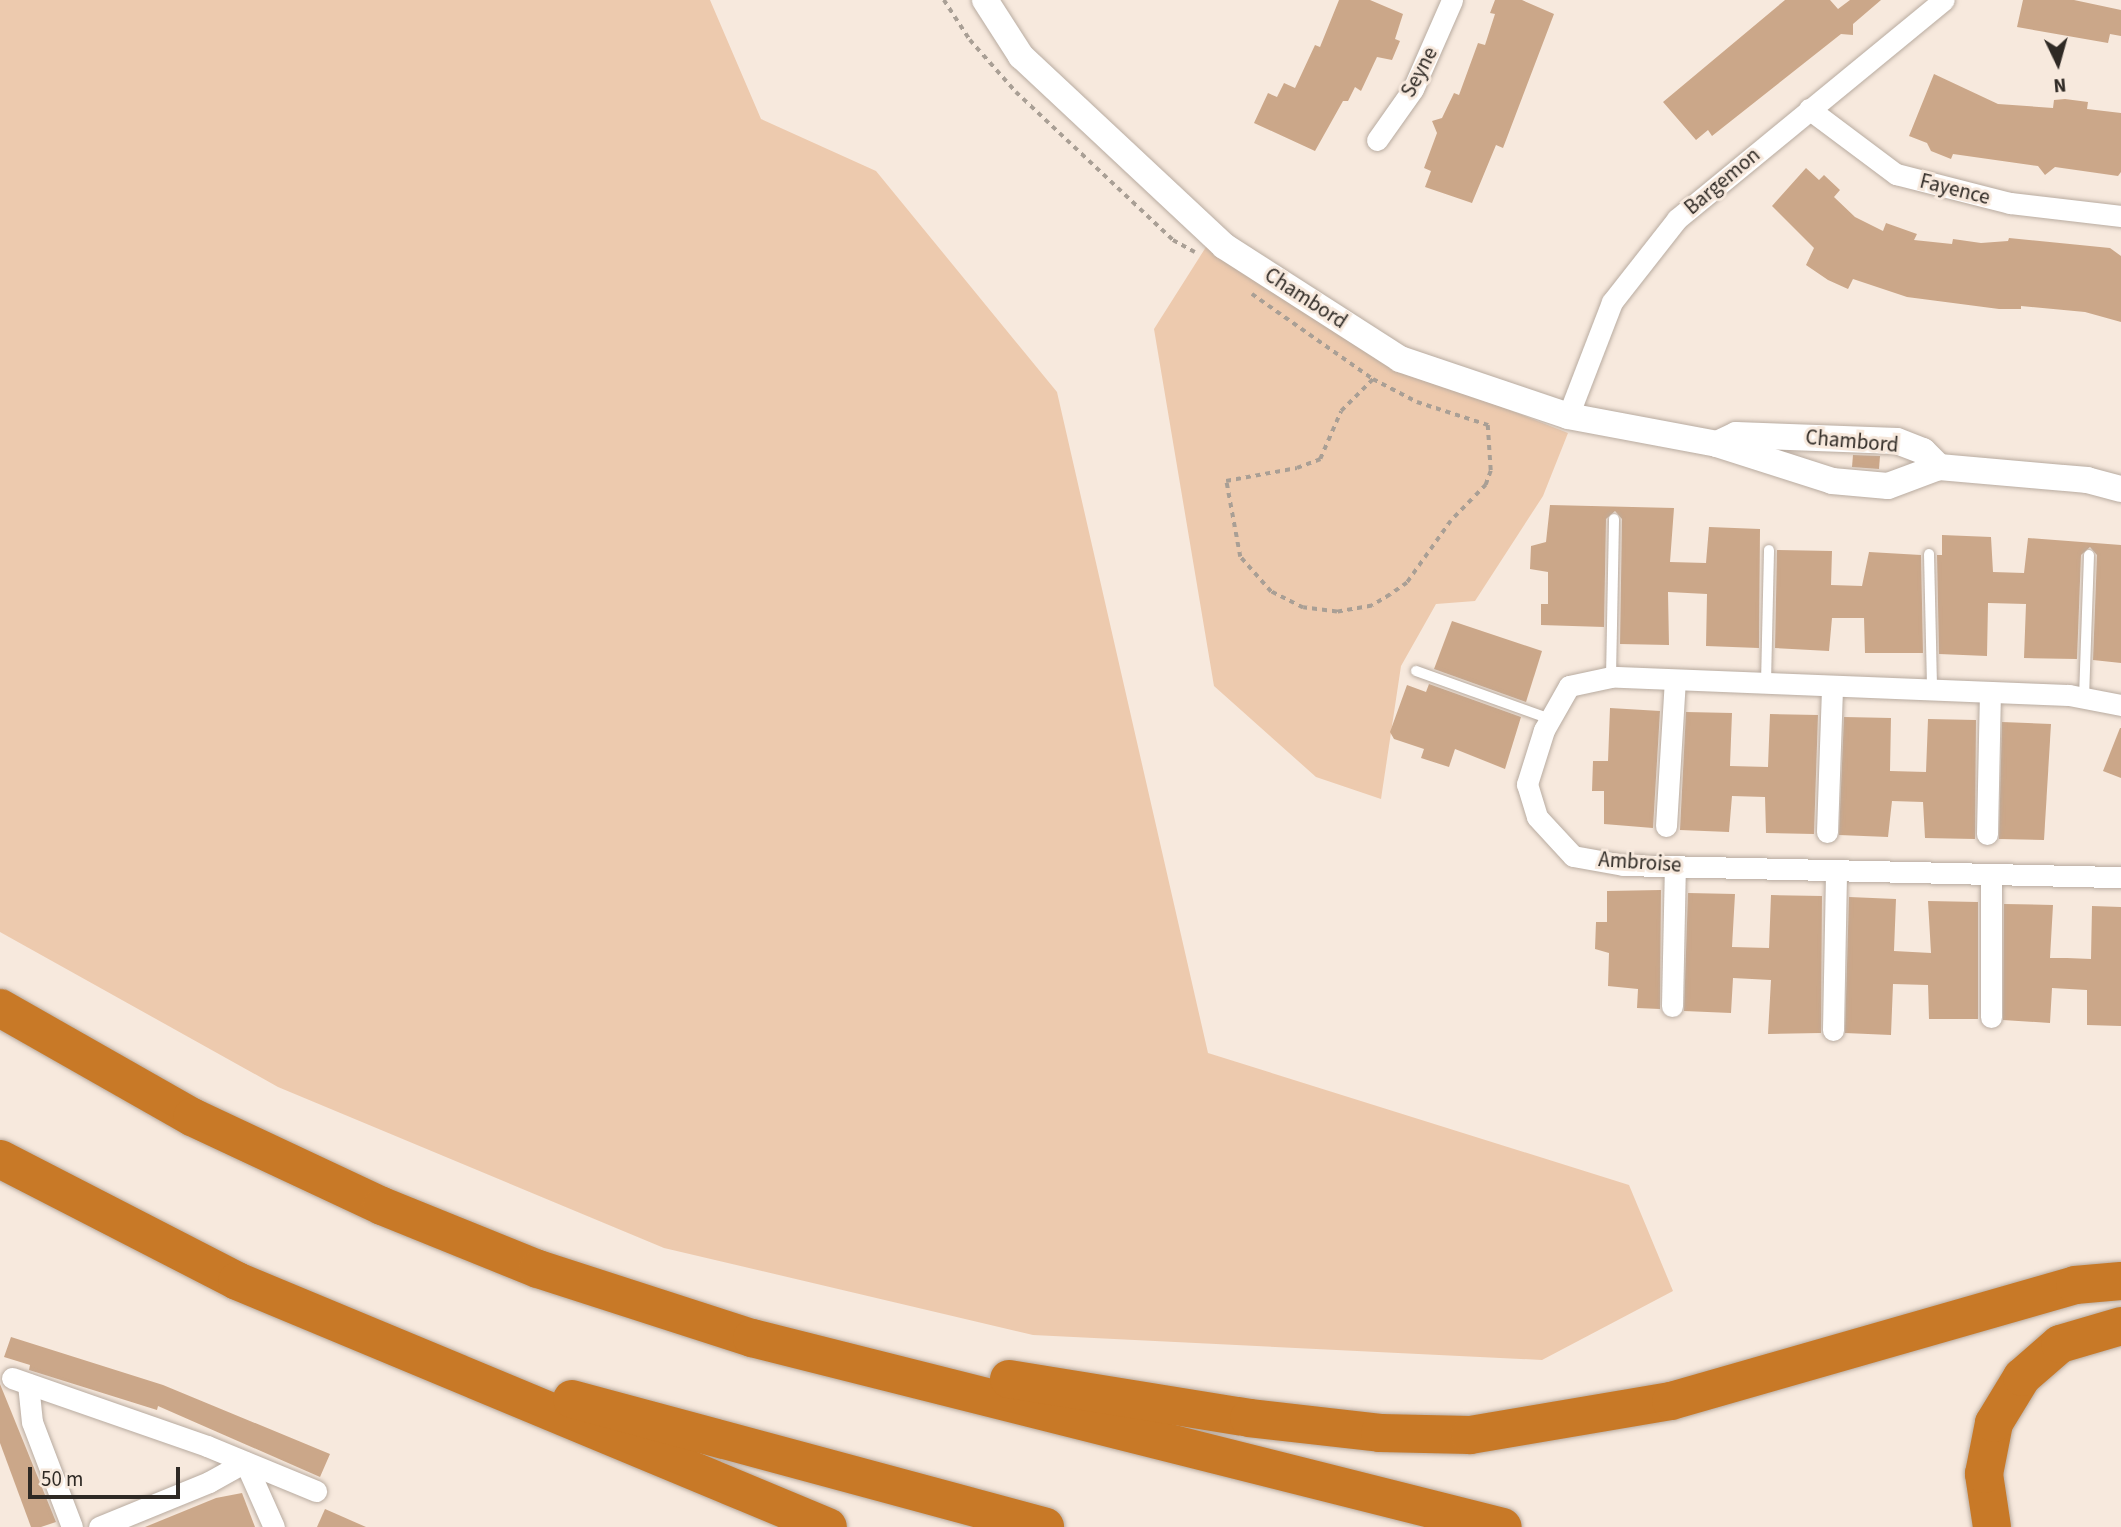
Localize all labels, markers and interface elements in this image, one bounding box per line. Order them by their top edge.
north arrow [2023,28,2093,98]
street label: Seyne [1395,42,1443,102]
text: N [2052,70,2067,98]
street label: Bargemon [1679,142,1765,220]
street label: Fayence [1917,168,1993,210]
street label: Chambord [1260,262,1352,334]
street label: Chambord [1805,424,1899,458]
street label: Ambroise [1598,847,1682,877]
scale bar [32,1454,184,1498]
text: 50 m [41,1464,83,1494]

